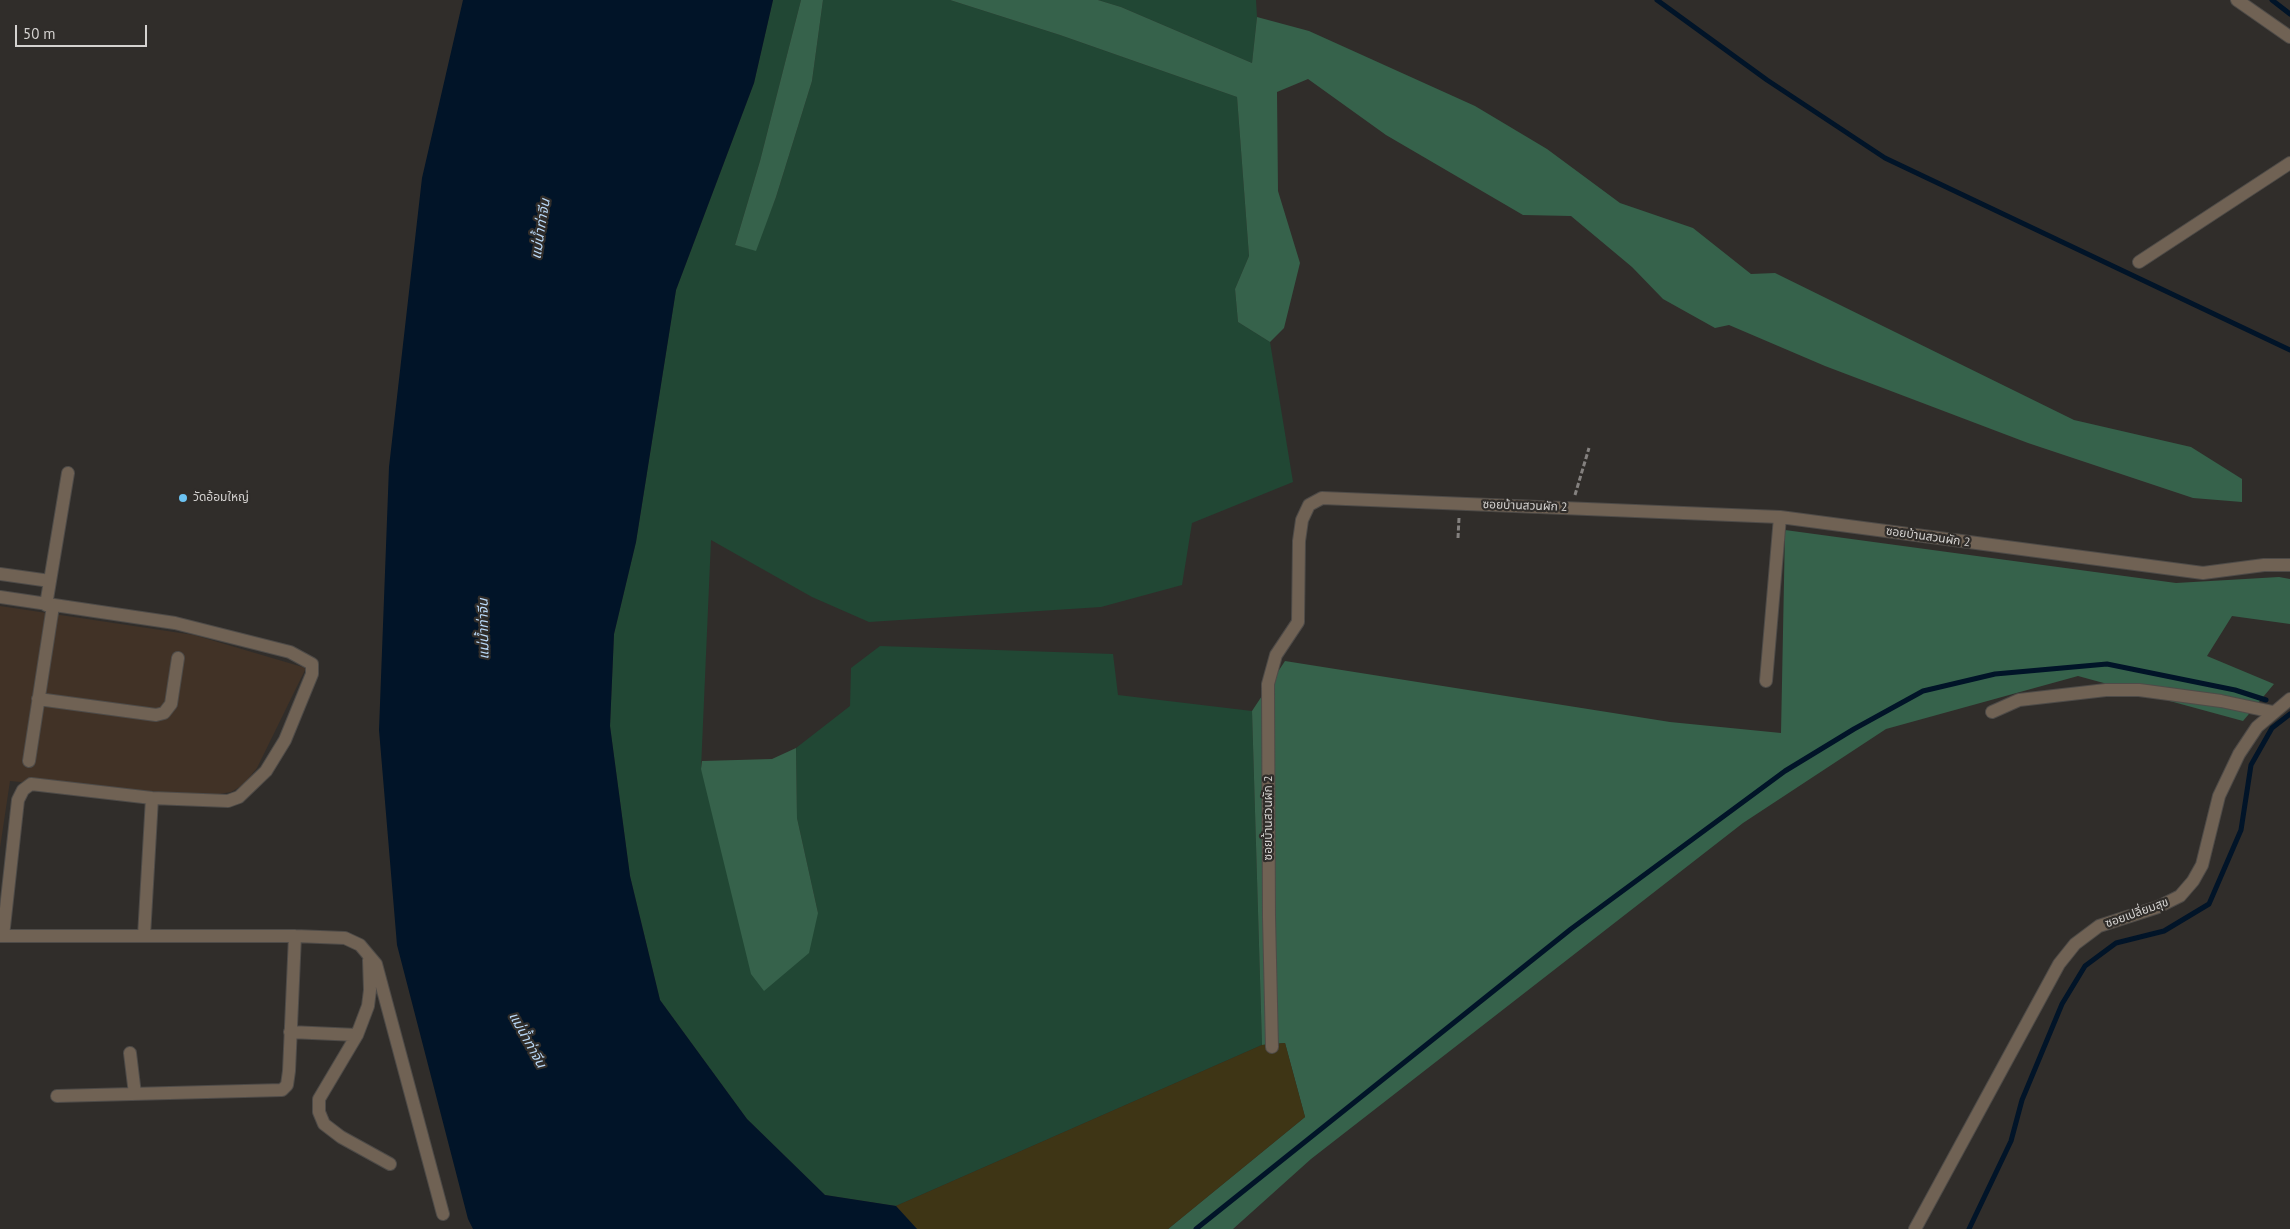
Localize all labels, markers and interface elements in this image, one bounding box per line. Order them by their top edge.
scale bar [18,15,150,47]
text: 50 m [23,24,56,43]
water label: แม่น้ำท่าจีน [528,198,554,260]
place label: วัดอ้อมใหญ่ [193,491,249,505]
marker: วัดอ้อมใหญ่ [177,492,189,504]
street label: ซอยบ้านสวนผัก 2 [1482,497,1568,515]
street label: ซอยบ้านสวนผัก 2 [1885,524,1971,550]
water label: แม่น้ำท่าจีน [475,598,493,660]
street label: ซอยบ้านสวนผัก 2 [1262,775,1276,861]
street label: ซอยเปลี่ยมสุข [2103,895,2171,931]
water label: แม่น้ำท่าจีน [505,1009,549,1071]

